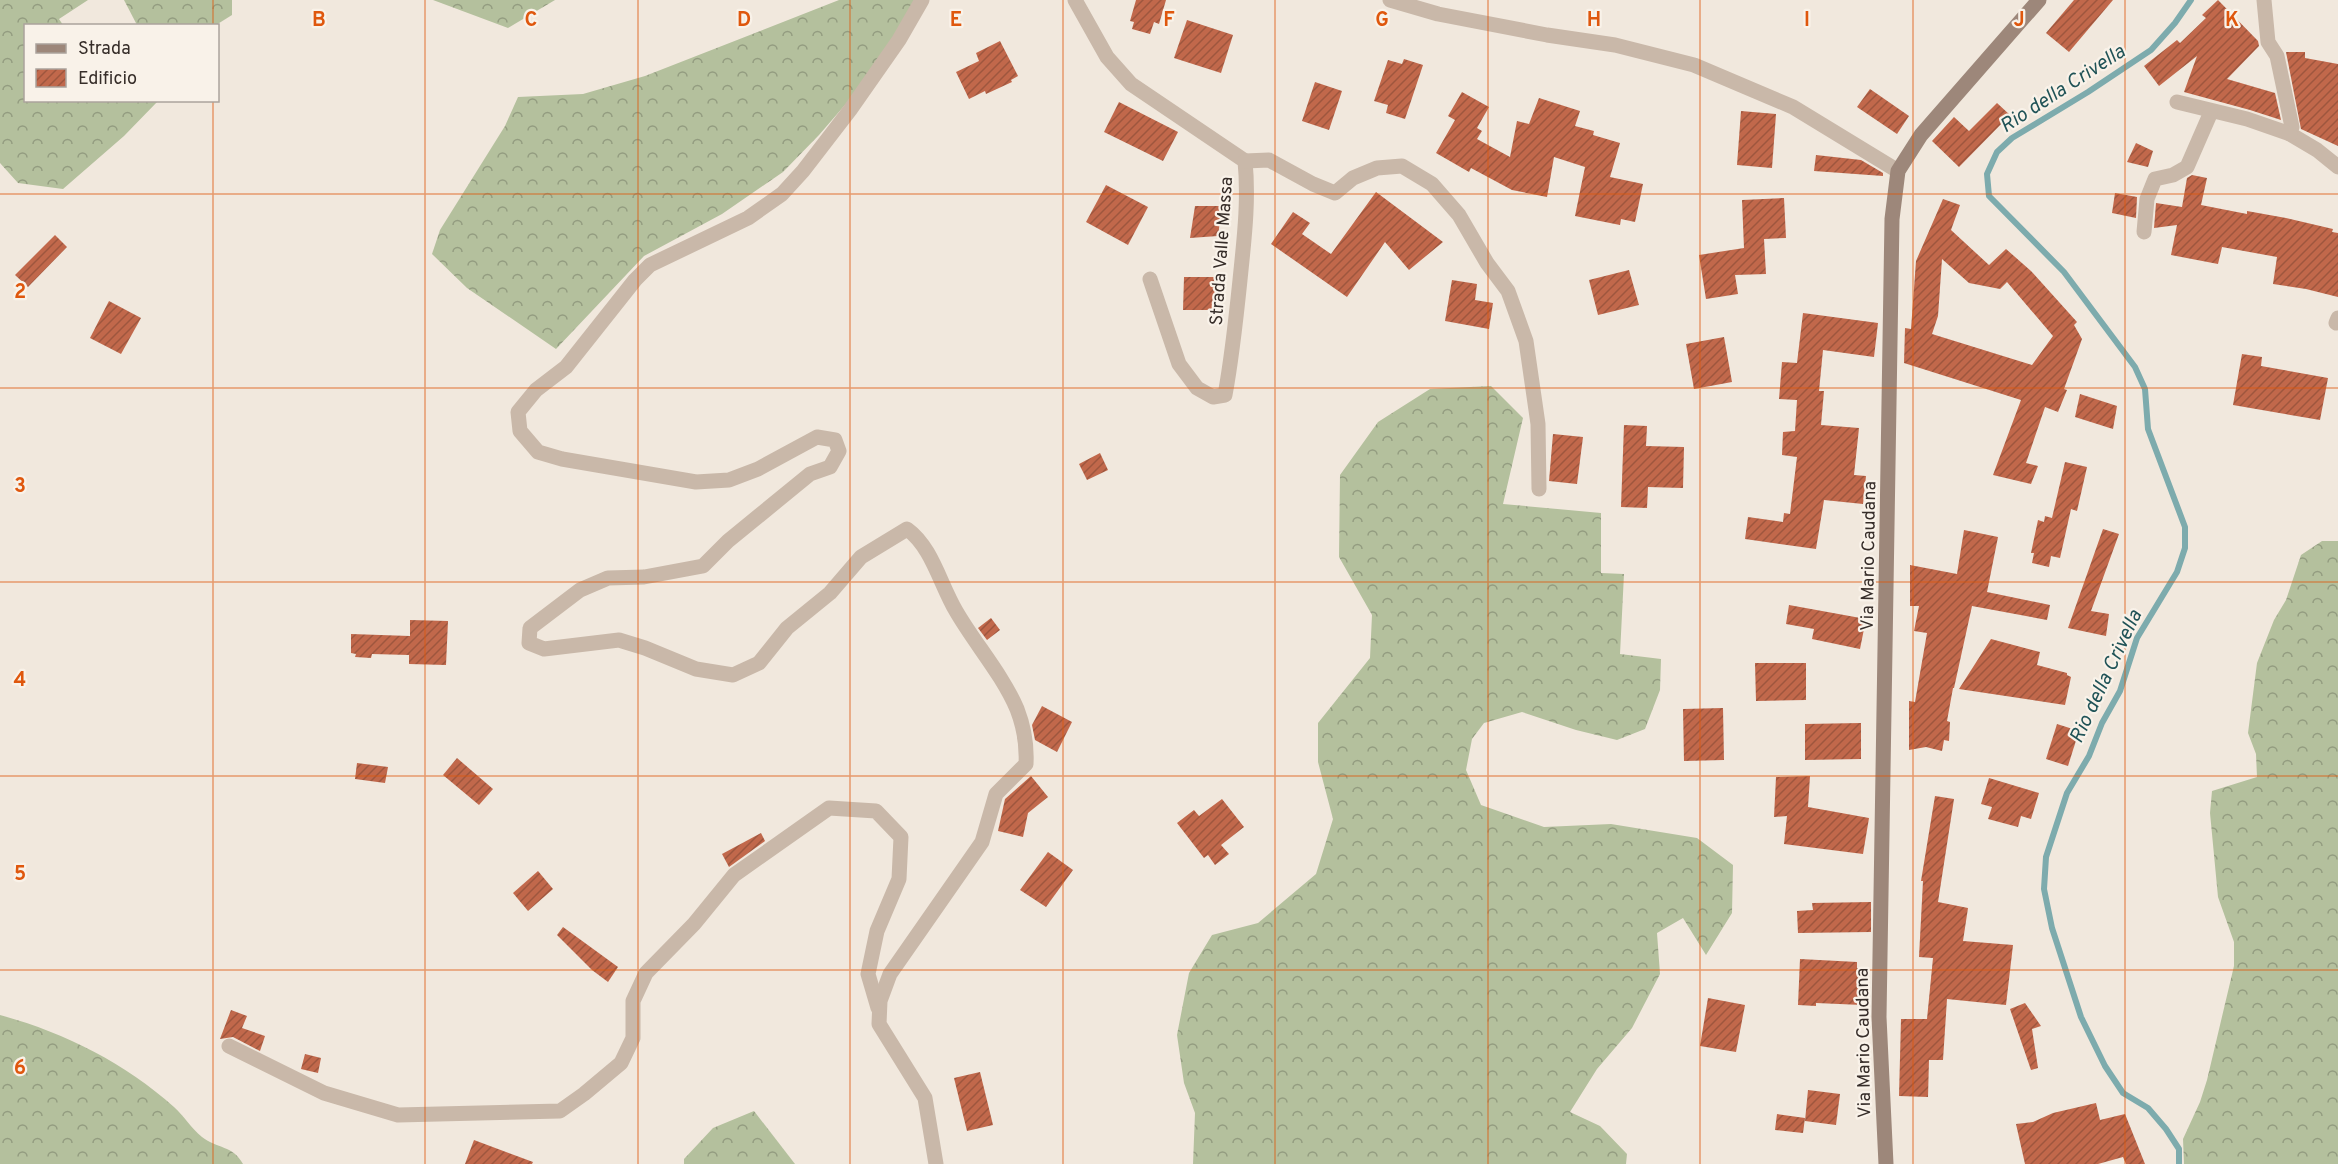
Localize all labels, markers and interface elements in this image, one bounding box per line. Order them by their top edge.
text: B [312,8,326,34]
text: C [525,8,537,34]
text: D [737,8,751,34]
text: E [950,8,962,34]
text: F [1163,8,1175,34]
text: G [1375,8,1389,34]
text: H [1587,8,1601,34]
text: I [1804,8,1810,34]
text: J [2013,8,2025,34]
text: K [2225,8,2239,34]
legend [24,24,219,102]
text: Strada [78,38,131,61]
water label: Rio della Crivella [1995,39,2131,140]
text: Edificio [78,68,137,91]
street label: Strada Valle Massa [1206,176,1239,326]
text: 2 [14,280,26,306]
text: 3 [14,474,26,500]
street label: Via Mario Caudana [1857,481,1882,631]
water label: Rio della Crivella [2065,605,2149,748]
text: 4 [14,668,26,694]
text: 5 [14,862,26,888]
street label: Via Mario Caudana [1852,968,1877,1118]
text: 6 [14,1056,26,1082]

